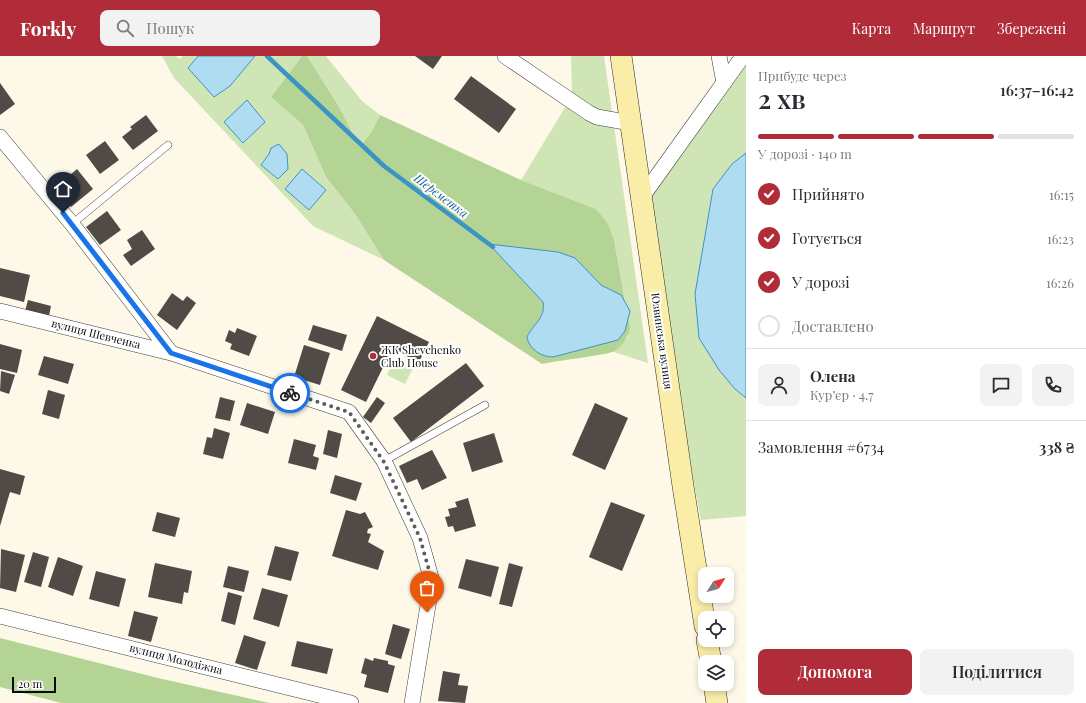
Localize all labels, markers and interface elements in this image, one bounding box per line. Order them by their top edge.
search box [100,10,380,46]
text: Forkly [20,15,76,41]
icon: search [114,17,136,39]
text: Пошук [146,18,194,38]
text: Карта [852,19,891,38]
text: Маршрут [913,19,975,38]
text: Збережені [997,19,1066,38]
text: Прибуде через [758,67,847,84]
text: 16:37–16:42 [1000,80,1074,100]
text: 2 хв [758,81,806,116]
text: У дорозі · 140 m [758,145,852,162]
water label: Шереметка [410,169,472,221]
pin [46,172,80,213]
icon: home [52,178,74,200]
icon: check [758,183,780,205]
text: Прийнято [792,184,864,204]
text: 16:15 [1049,186,1074,203]
icon: check [758,227,780,249]
text: Готується [792,228,862,248]
text: 16:23 [1047,230,1074,247]
icon: check [758,271,780,293]
text: У дорозі [792,272,850,292]
text: 16:26 [1046,274,1074,291]
street label: Юзвинська вулиця [648,292,677,390]
street label: вулиця Шевченка [50,315,143,352]
text: Доставлено [792,316,874,336]
place label: ЖК Shevchenko Club House [381,342,461,370]
marker: ЖК Shevchenko Club House [368,351,378,361]
button: person [758,364,800,406]
button: chat [980,364,1022,406]
button: phone [1032,364,1074,406]
text: Олена [810,366,856,386]
courier [270,373,310,413]
icon: bike [279,382,301,404]
text: Кур’єр · 4.7 [810,386,874,403]
text: Замовлення #6734 [758,437,884,457]
text: 338 ₴ [1039,437,1074,457]
north arrow [698,567,734,603]
map controls [698,567,734,691]
pin [410,571,444,612]
icon: bag [416,577,438,599]
button: locate [698,611,734,647]
street label: вулиця Молодіжна [128,640,225,677]
button: Допомога [758,649,912,695]
button: Поділитися [920,649,1074,695]
button: layers [698,655,734,691]
scale bar [12,675,56,694]
text: 20 m [18,676,42,691]

